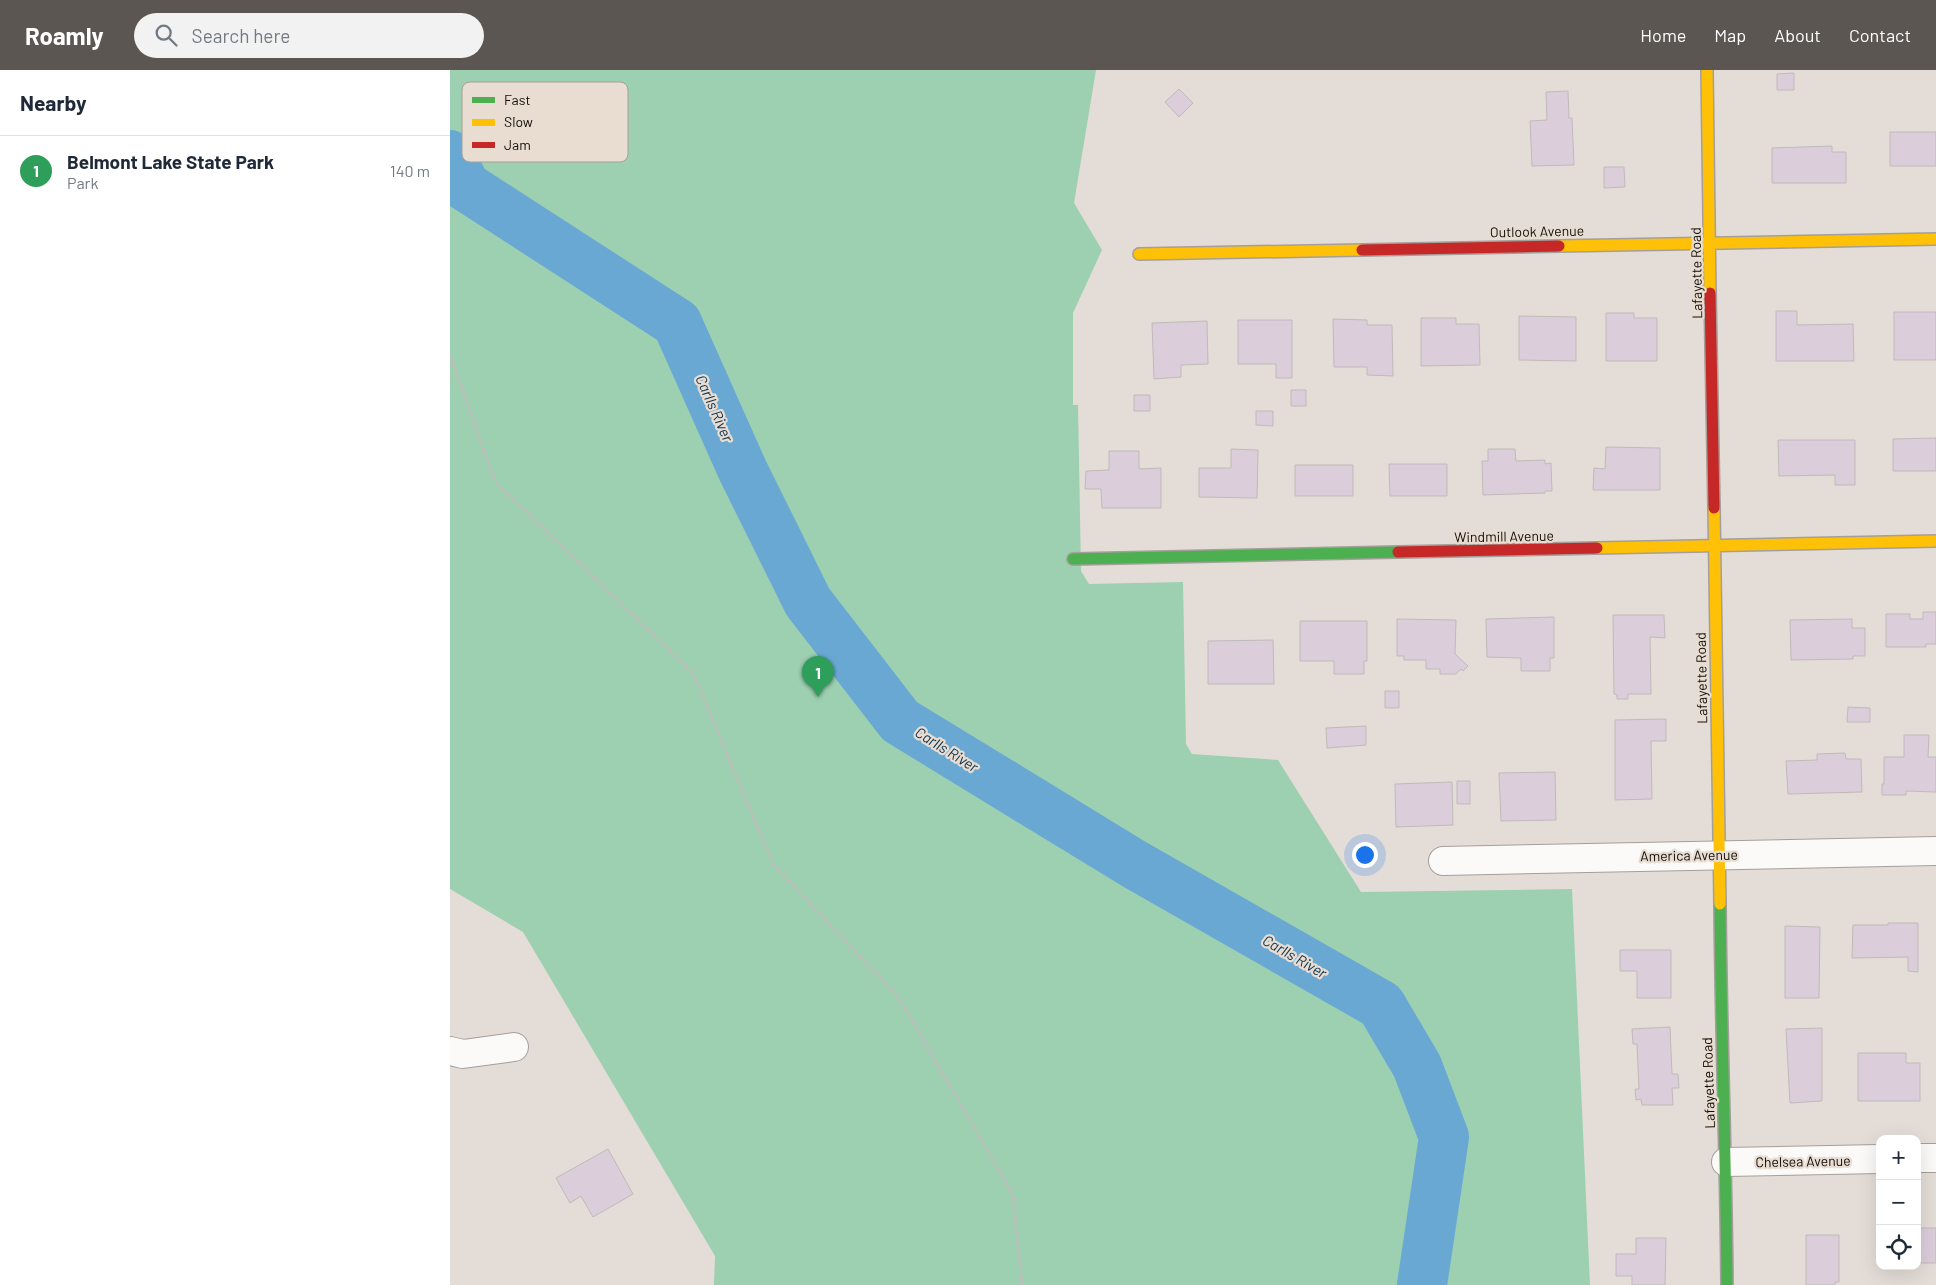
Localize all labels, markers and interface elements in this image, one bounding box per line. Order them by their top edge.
search box [134,13,484,58]
text: Roamly [25,21,104,50]
icon: search [152,21,180,49]
text: Search here [192,24,290,47]
text: Home [1640,24,1686,46]
text: Map [1714,24,1746,46]
text: About [1774,24,1821,46]
text: Contact [1849,24,1911,46]
legend [462,82,628,162]
text: Nearby [20,90,86,115]
text: Fast [504,91,530,108]
text: Slow [504,113,533,130]
text: Jam [504,136,531,153]
text: Belmont Lake State Park [67,150,274,173]
text: 1 [33,161,39,180]
text: 140 m [390,161,430,180]
text: Park [67,173,98,192]
street label: Outlook Avenue [1490,222,1584,240]
street label: Lafayette Road [1687,227,1705,319]
water label: Carlls River [692,372,738,445]
street label: Windmill Avenue [1454,527,1554,545]
street label: Lafayette Road [1692,632,1710,724]
pin: 1 [802,656,834,697]
water label: Carlls River [912,723,982,776]
your location [1352,842,1378,868]
street label: America Avenue [1640,846,1738,864]
water label: Carlls River [1260,930,1331,982]
street label: Lafayette Road [1698,1037,1718,1129]
map controls [1876,1135,1921,1270]
button: + [1876,1135,1921,1180]
street label: Chelsea Avenue [1755,1152,1851,1170]
button: − [1876,1180,1921,1225]
button: locate [1876,1225,1921,1270]

